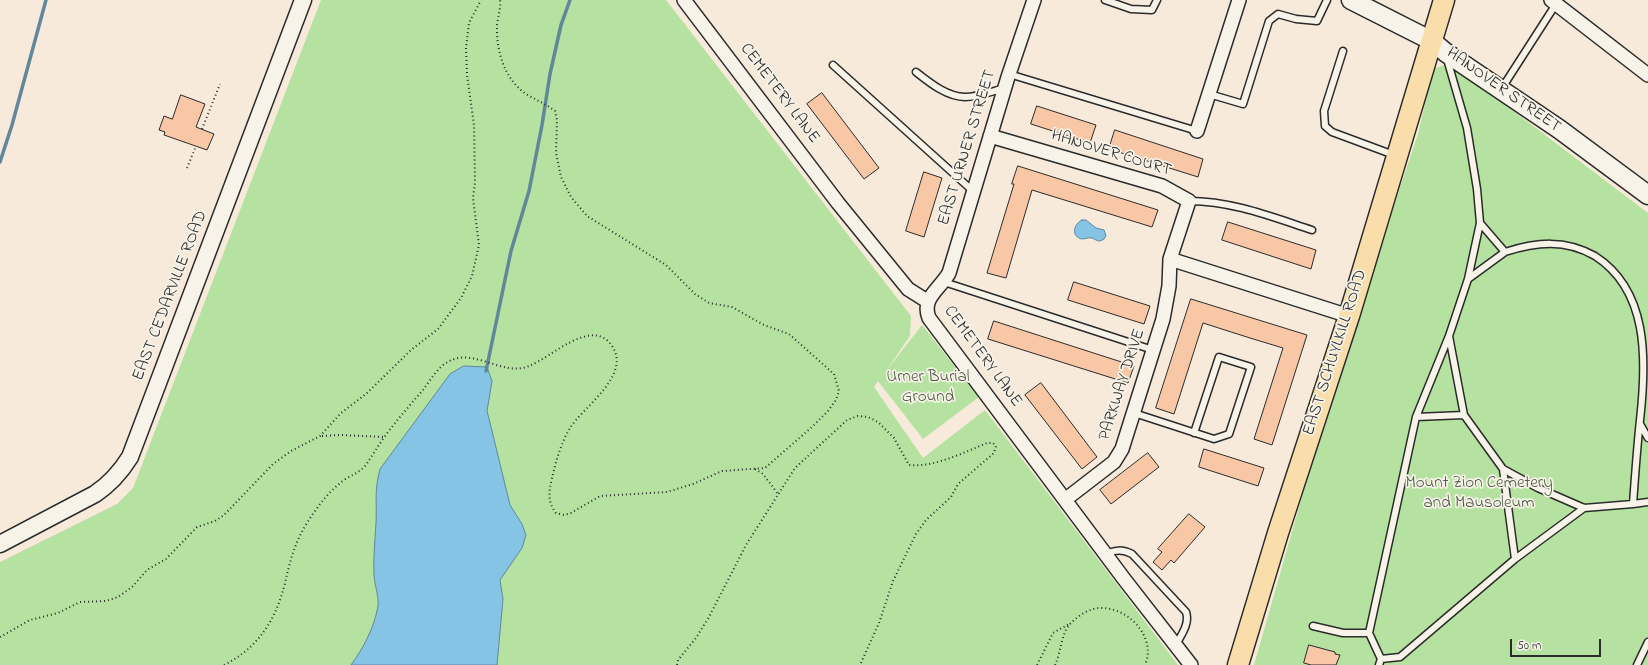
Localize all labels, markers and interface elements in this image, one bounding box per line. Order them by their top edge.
street label: CEMETERY LANE [735,40,823,148]
street label: HANOVER STREET [1442,44,1564,138]
street label: EAST URNER STREET [935,68,1001,228]
street label: HANOVER COURT [1048,126,1174,182]
street label: EAST CEDARVILLE ROAD [129,208,213,384]
street label: EAST SCHUYLKILL ROAD [1300,267,1372,439]
street label: CEMETERY LANE [938,302,1026,412]
street label: PARKWAY DRIVE [1095,327,1151,443]
park label: Urner Burial Ground [886,368,970,408]
park label: Mount Zion Cemetery and Mausoleum [1405,474,1553,514]
scale bar [1512,631,1603,657]
text: 50 m [1517,637,1541,655]

